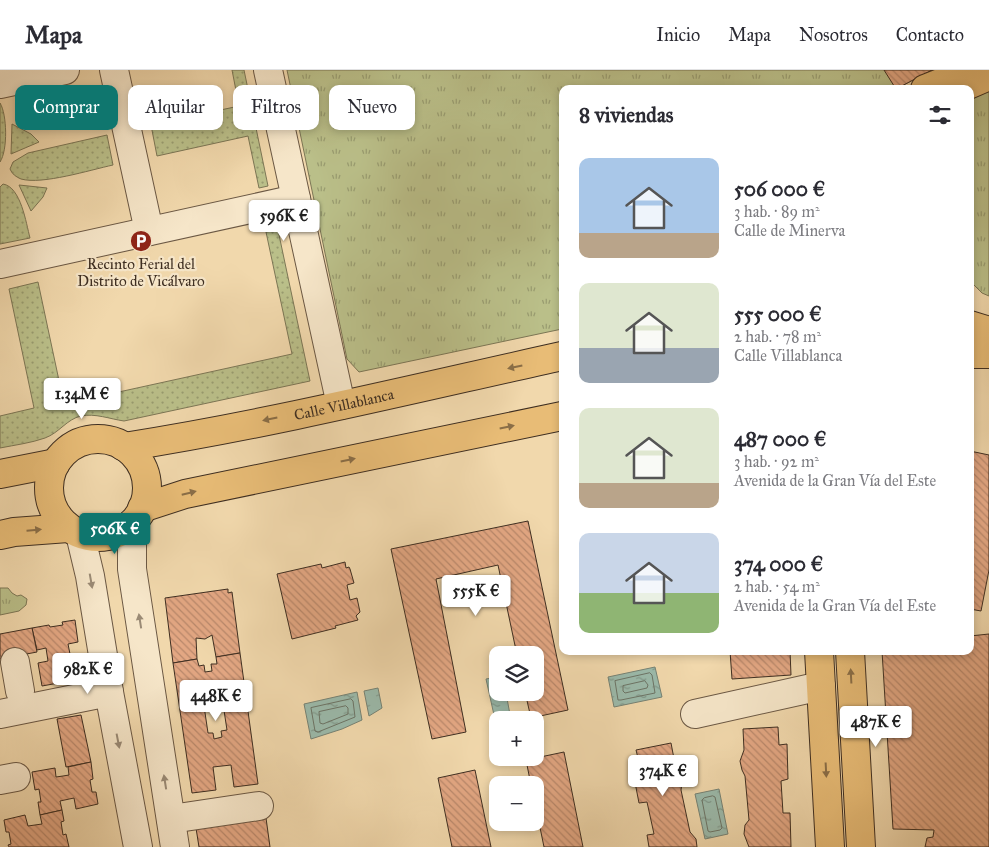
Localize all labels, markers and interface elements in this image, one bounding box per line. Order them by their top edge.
text: Mapa [25,20,82,50]
text: Inicio [656,24,700,46]
text: Mapa [728,24,771,46]
text: Nosotros [799,24,868,46]
text: Contacto [896,24,964,46]
chip: Comprar [15,85,118,130]
chip: Alquilar [128,85,223,130]
chip: Filtros [233,85,319,130]
chip: Nuevo [329,85,415,130]
icon: filters [926,101,954,129]
text: 8 viviendas [579,102,673,128]
text: 506 000 € [734,176,825,202]
icon: home [619,178,679,238]
pin: 596K € [243,200,325,242]
text: 3 hab. · 89 m² [734,202,820,221]
text: 596K € [260,206,308,225]
text: Calle de Minerva [734,221,845,240]
parking icon: Recinto Ferial del Distrito de Vicálvaro [129,229,153,253]
place label: Recinto Ferial del Distrito de Vicálvaro [77,255,205,290]
text: 555 000 € [734,301,822,327]
icon: home [619,303,679,363]
text: 2 hab. · 78 m² [734,327,821,346]
text: Calle Villablanca [734,346,842,365]
one-way arrow [507,363,522,371]
pin: 1.34M € [36,378,128,420]
text: 1.34M € [55,384,109,403]
street label: Calle Villablanca [292,385,396,424]
one-way arrow [263,415,278,423]
one-way arrow [499,423,514,431]
text: 487 000 € [734,426,827,452]
icon: home [619,428,679,488]
text: 3 hab. · 92 m² [734,452,819,471]
one-way arrow [340,456,355,464]
text: Avenida de la Gran Vía del Este [734,471,936,490]
one-way arrow [181,489,196,497]
pin: 506K € [74,512,156,555]
text: 506K € [90,519,140,538]
one-way arrow [26,526,42,534]
text: 374 000 € [734,551,823,577]
icon: home [619,553,679,613]
one-way arrow [87,573,95,589]
pin: 555K € [435,574,517,617]
text: 2 hab. · 54 m² [734,577,820,596]
text: 555K € [453,581,499,600]
text: Avenida de la Gran Vía del Este [734,596,936,615]
one-way arrow [136,613,144,629]
map controls [489,646,544,831]
button: layers [489,646,544,701]
pin: 982K € [47,652,129,695]
text: 982K € [63,659,113,678]
one-way arrow [847,668,855,684]
pin: 448K € [175,680,257,722]
text: 448K € [191,686,241,705]
pin: 487K € [835,706,917,748]
button: + [489,711,544,766]
text: 487K € [851,712,901,731]
one-way arrow [114,734,122,749]
pin: 374K € [622,754,704,797]
text: 374K € [639,761,687,780]
one-way arrow [822,762,830,778]
one-way arrow [160,773,168,789]
button: − [489,776,544,831]

